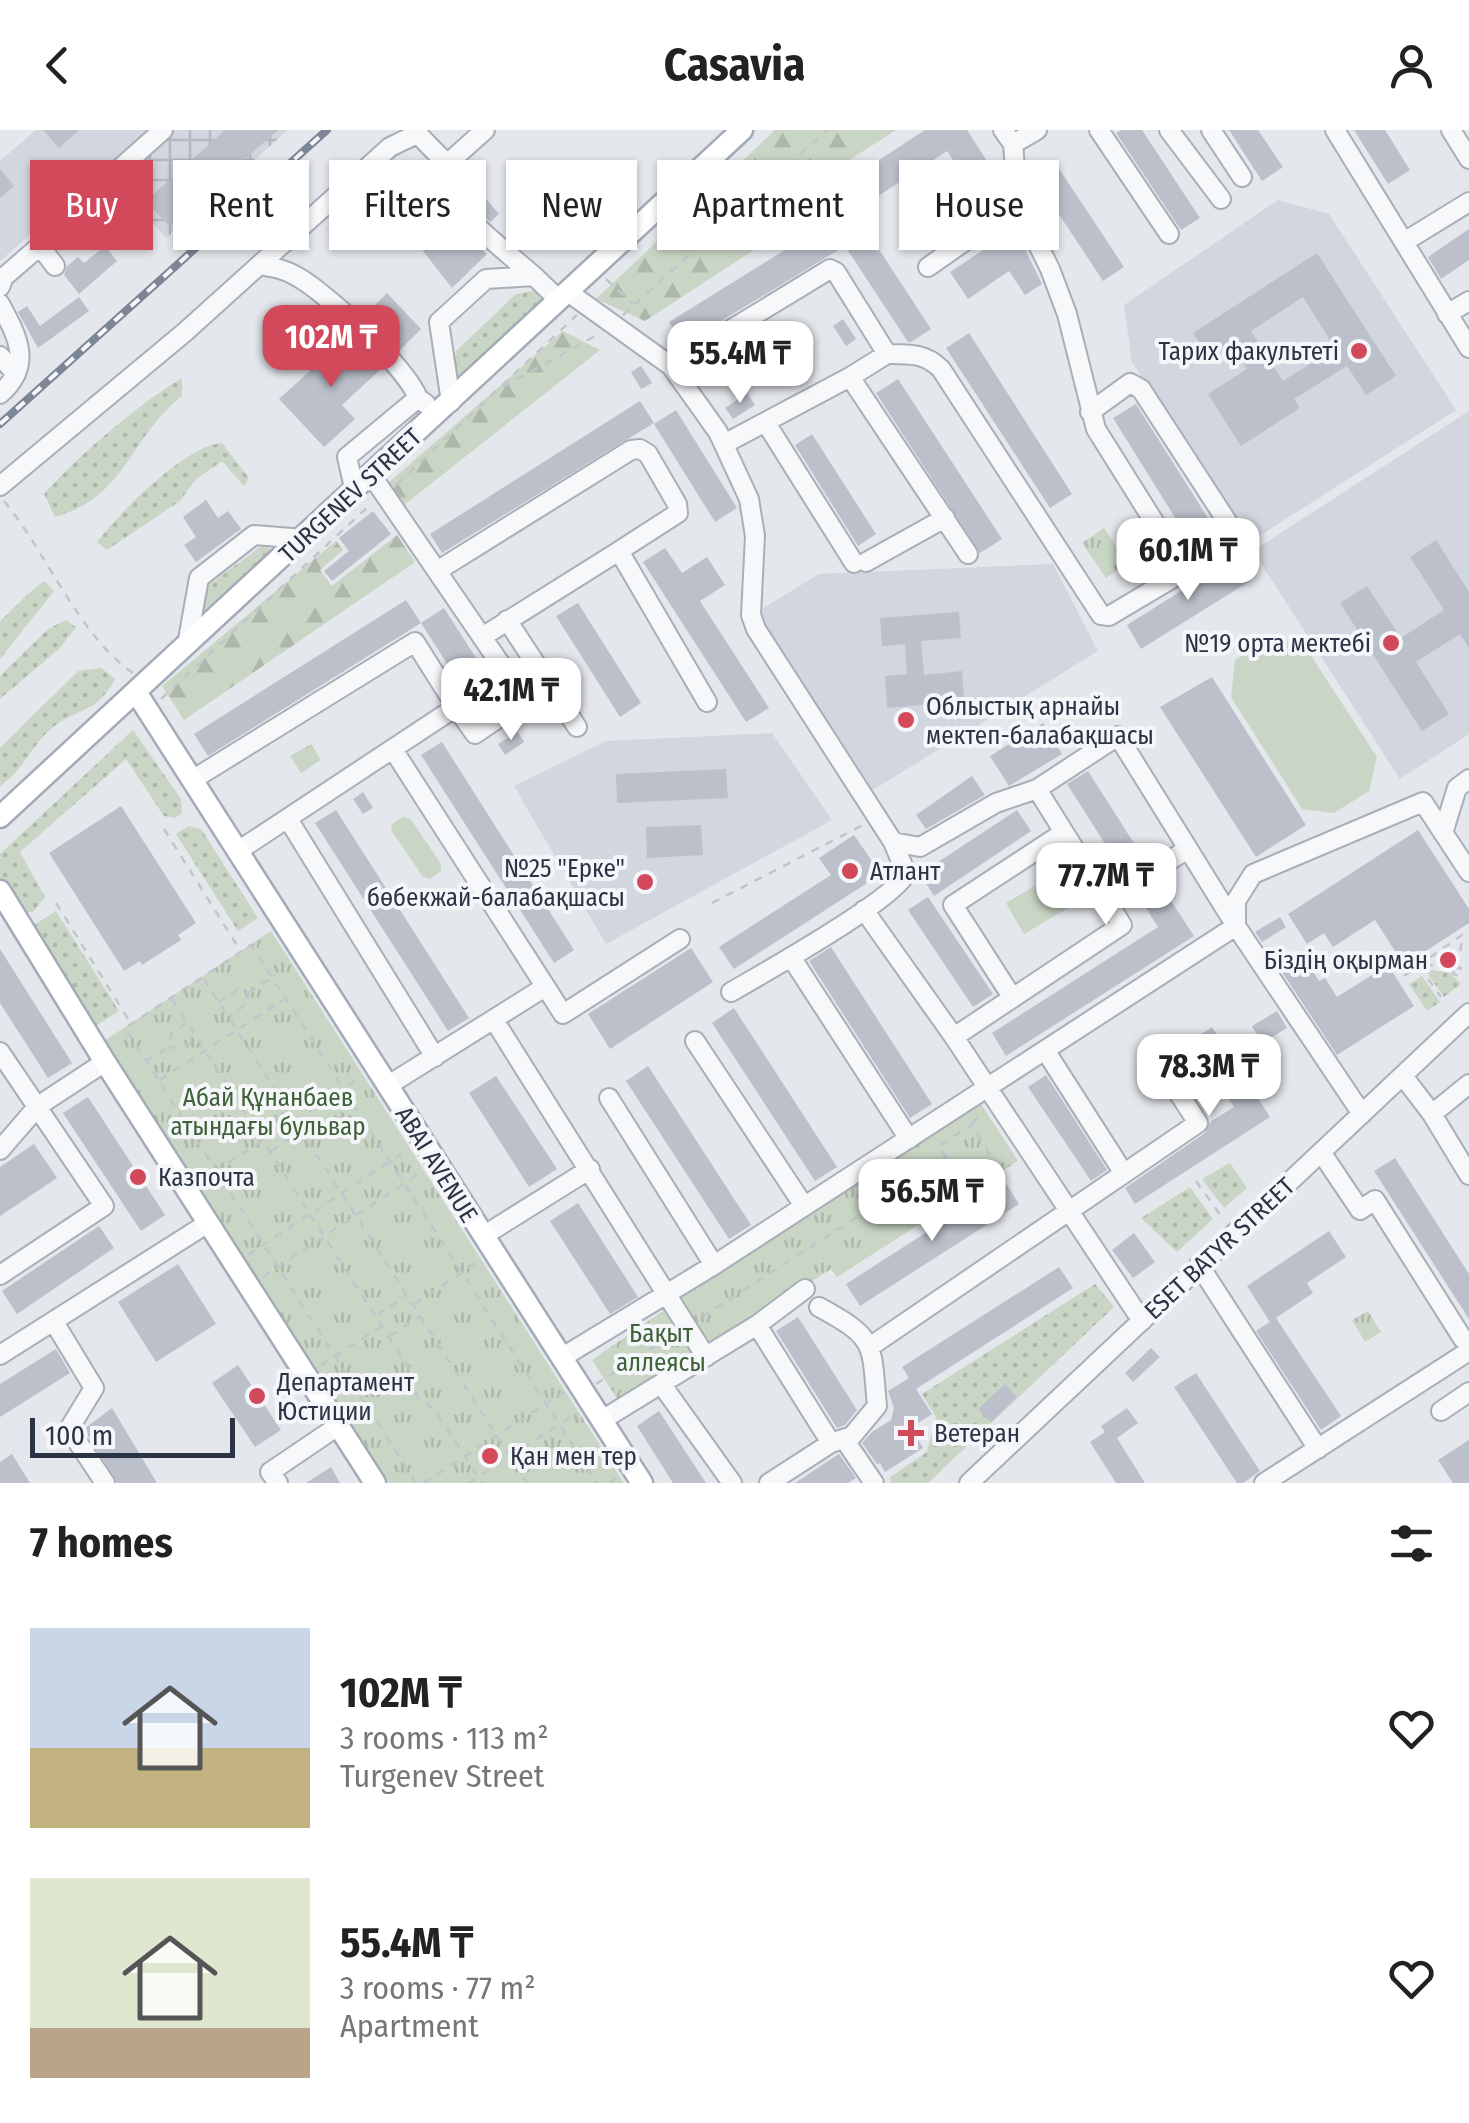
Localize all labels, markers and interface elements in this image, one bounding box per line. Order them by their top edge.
icon: back [30,38,85,93]
text: Casavia [664,38,805,92]
icon: person [1384,38,1439,93]
chip: Buy [30,160,153,250]
chip: Rent [173,160,309,250]
chip: Filters [329,160,486,250]
chip: New [506,160,637,250]
chip: Apartment [657,160,879,250]
chip: House [899,160,1059,250]
pin: 102M ₸ [250,305,412,390]
text: 102M ₸ [285,318,377,356]
pin: 55.4M ₸ [648,321,832,406]
text: 55.4M ₸ [689,334,791,372]
place label: Тарих факультеті [1159,337,1339,367]
marker: Тарих факультеті [1348,340,1370,362]
street label: TURGENEV STREET [273,422,428,569]
pin: 60.1M ₸ [1096,518,1280,603]
text: 60.1M ₸ [1138,531,1238,569]
place label: №19 орта мектебі [1184,629,1371,659]
marker: №19 орта мектебі [1380,632,1402,654]
pin: 42.1M ₸ [419,658,603,743]
text: 42.1M ₸ [463,671,559,709]
place label: Облыстық арнайы мектеп-балабақшасы [926,692,1154,751]
marker: Облыстық арнайы мектеп-балабақшасы [895,709,917,731]
pin: 77.7M ₸ [1014,843,1198,928]
place label: №25 "Ерке" бөбекжай-балабақшасы [367,854,625,913]
text: 77.7M ₸ [1058,856,1154,894]
place label: Атлант [870,857,941,887]
marker: Атлант [839,860,861,882]
marker: №25 "Ерке" бөбекжай-балабақшасы [634,871,656,893]
place label: Біздің оқырман [1264,946,1428,976]
marker: Біздің оқырман [1437,949,1459,971]
pin: 78.3M ₸ [1117,1034,1301,1119]
text: 78.3M ₸ [1159,1047,1259,1085]
park label: Абай Құнанбаев атындағы бульвар [170,1083,366,1142]
street label: ABAI AVENUE [389,1101,484,1228]
pin: 56.5M ₸ [840,1159,1024,1244]
place label: Казпочта [158,1163,255,1193]
marker: Казпочта [127,1166,149,1188]
street label: ESET BATYR STREET [1138,1171,1301,1326]
text: 56.5M ₸ [881,1172,983,1210]
park label: Бақыт аллеясы [616,1319,706,1378]
place label: Департамент Юстиции [276,1368,415,1427]
marker: Департамент Юстиции [246,1385,268,1407]
scale bar [30,1413,235,1458]
text: 100 m [45,1419,113,1452]
place label: Ветеран [934,1419,1020,1449]
marker: Ветеран [898,1420,924,1446]
place label: Қан мен тер [510,1442,637,1472]
marker: Қан мен тер [479,1445,501,1467]
icon: filters [1384,1516,1439,1571]
text: 7 homes [30,1518,173,1568]
icon: home [110,1668,230,1788]
text: 102M ₸ [340,1668,462,1718]
icon: heart [1384,1701,1439,1756]
text: 3 rooms · 113 m² [340,1719,548,1757]
text: Turgenev Street [340,1757,544,1795]
icon: home [110,1918,230,2038]
text: 55.4M ₸ [340,1918,473,1968]
icon: heart [1384,1951,1439,2006]
text: 3 rooms · 77 m² [340,1969,536,2007]
text: Apartment [340,2007,479,2045]

